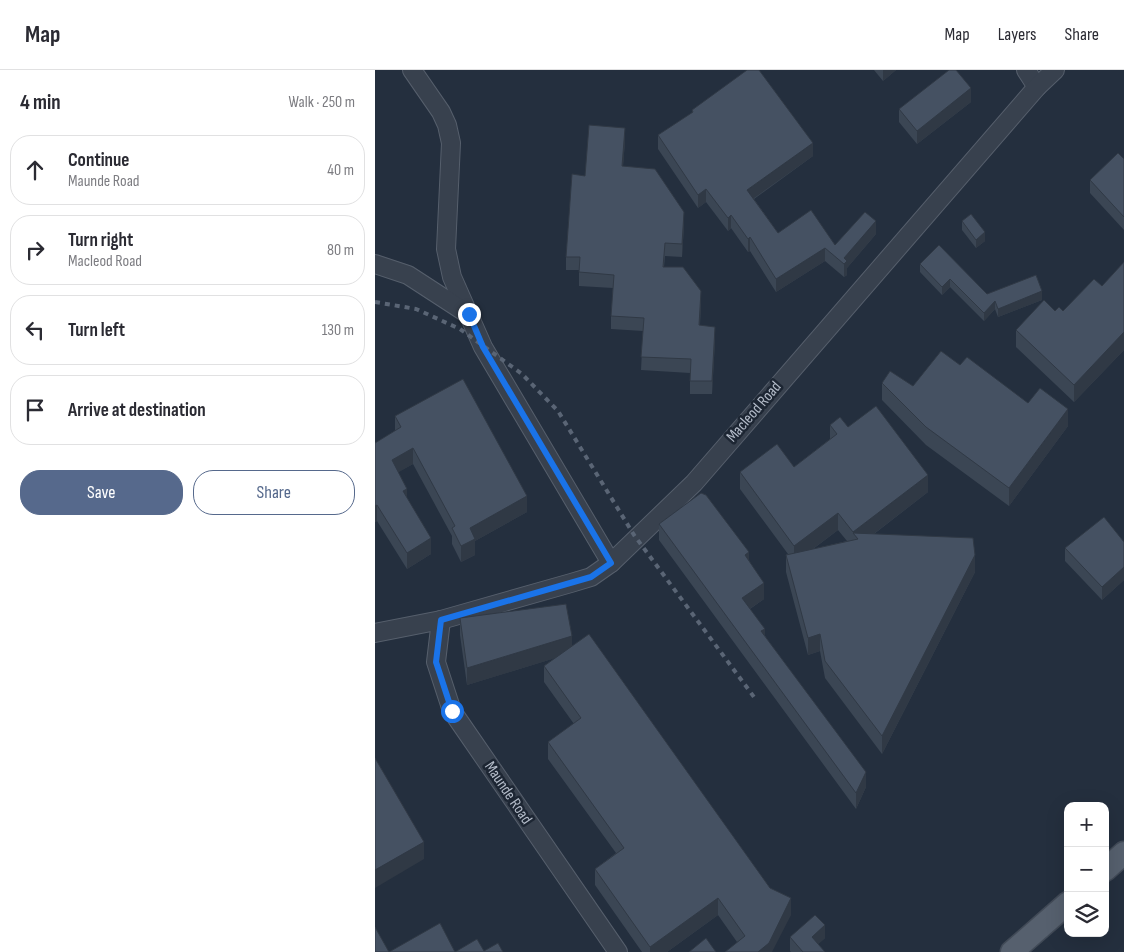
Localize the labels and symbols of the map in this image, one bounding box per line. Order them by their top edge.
route end [458,303,481,326]
street label: Macleod Road [723,378,785,446]
route start [441,700,464,723]
street label: Maunde Road [480,758,536,828]

